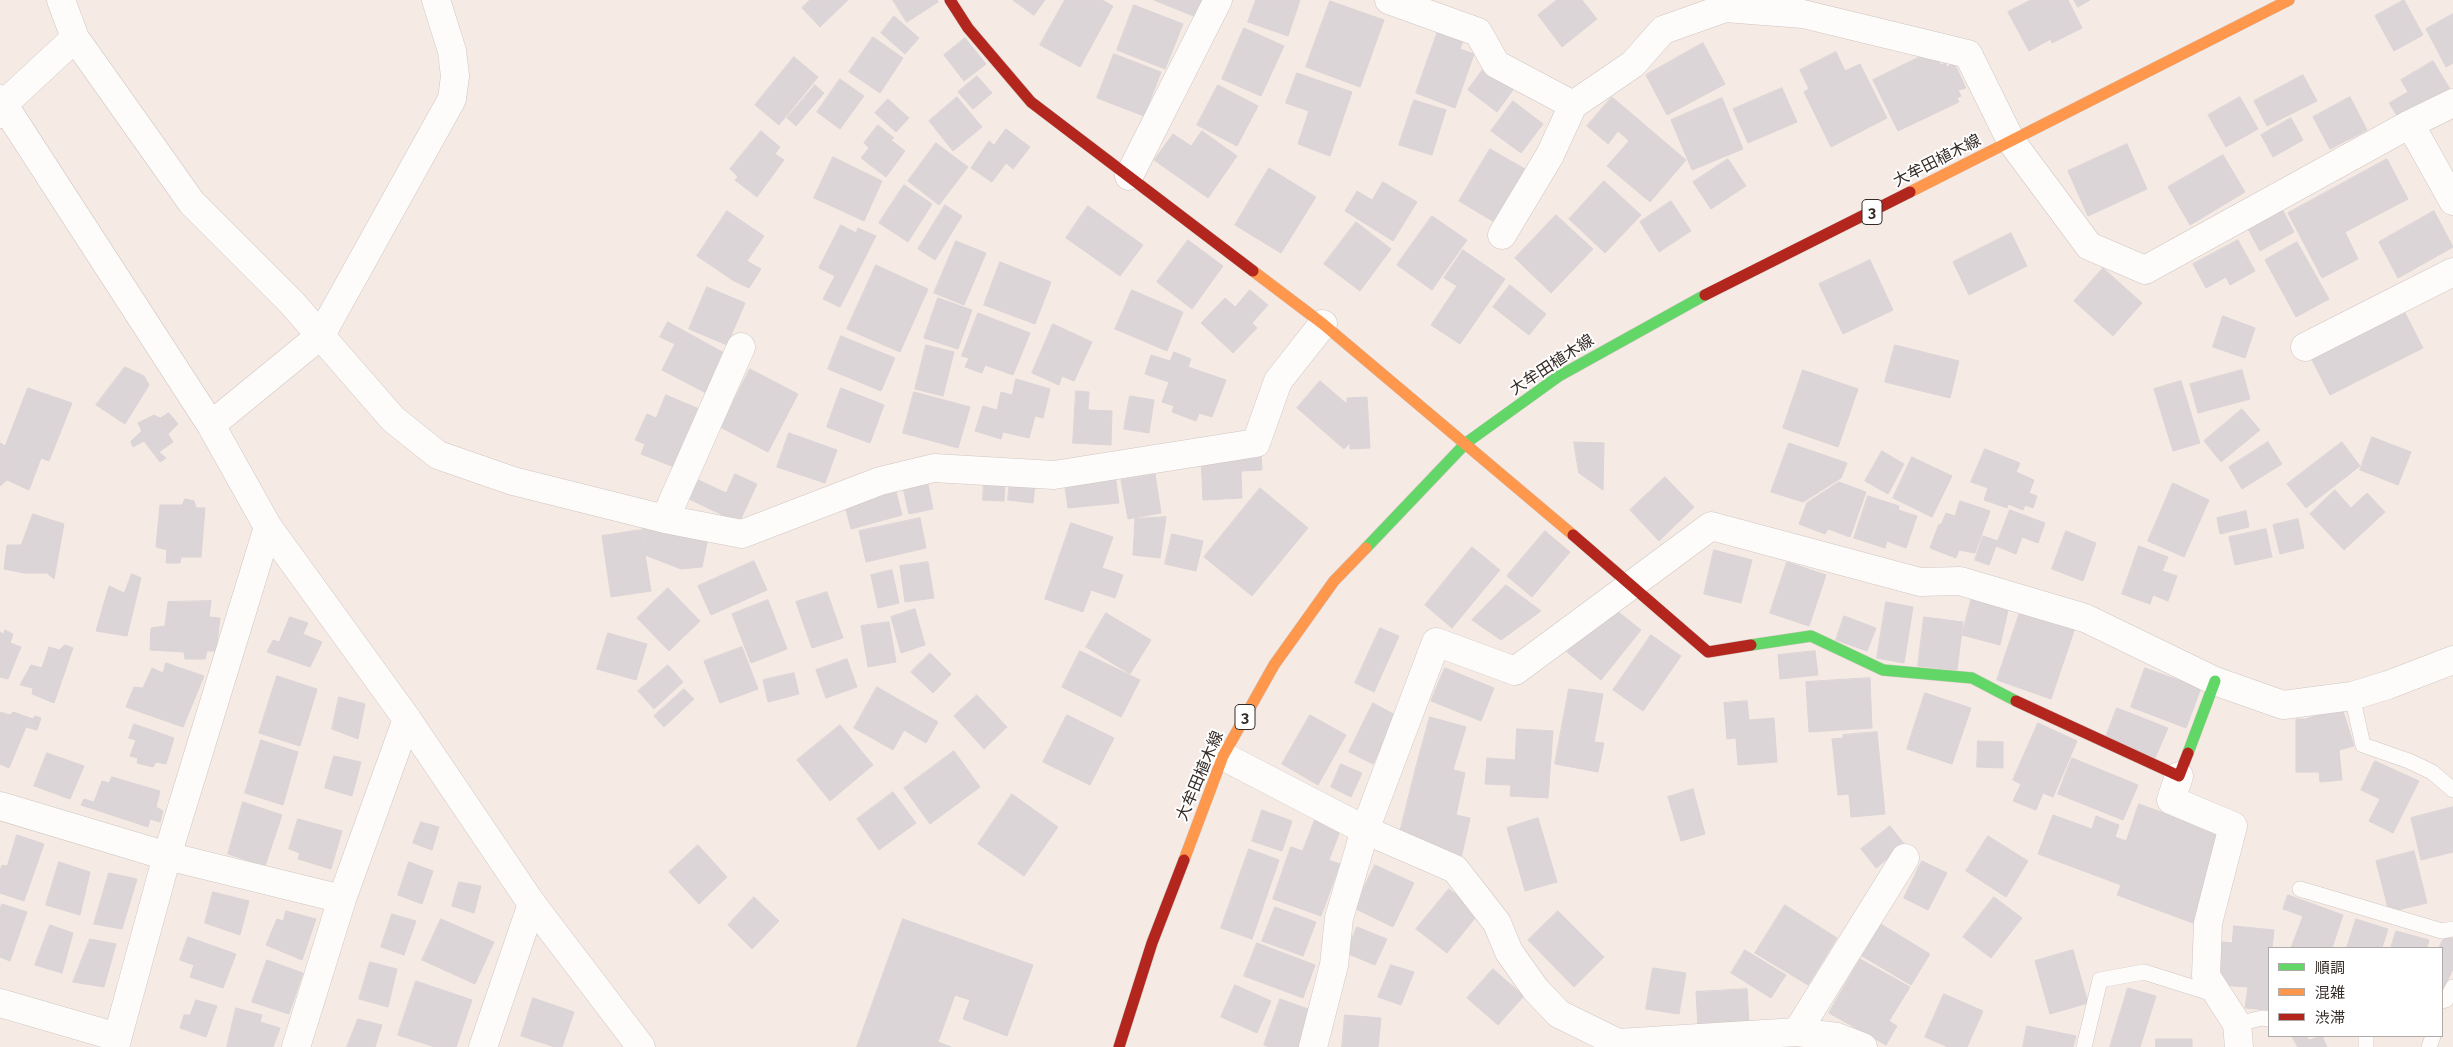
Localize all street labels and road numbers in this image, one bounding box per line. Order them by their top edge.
street label: 大牟田植木線 [1890,131,1984,191]
road number: 3 [1862,200,1882,224]
street label: 大牟田植木線 [1507,331,1597,399]
road number: 3 [1235,704,1255,730]
street label: 大牟田植木線 [1172,728,1228,824]

